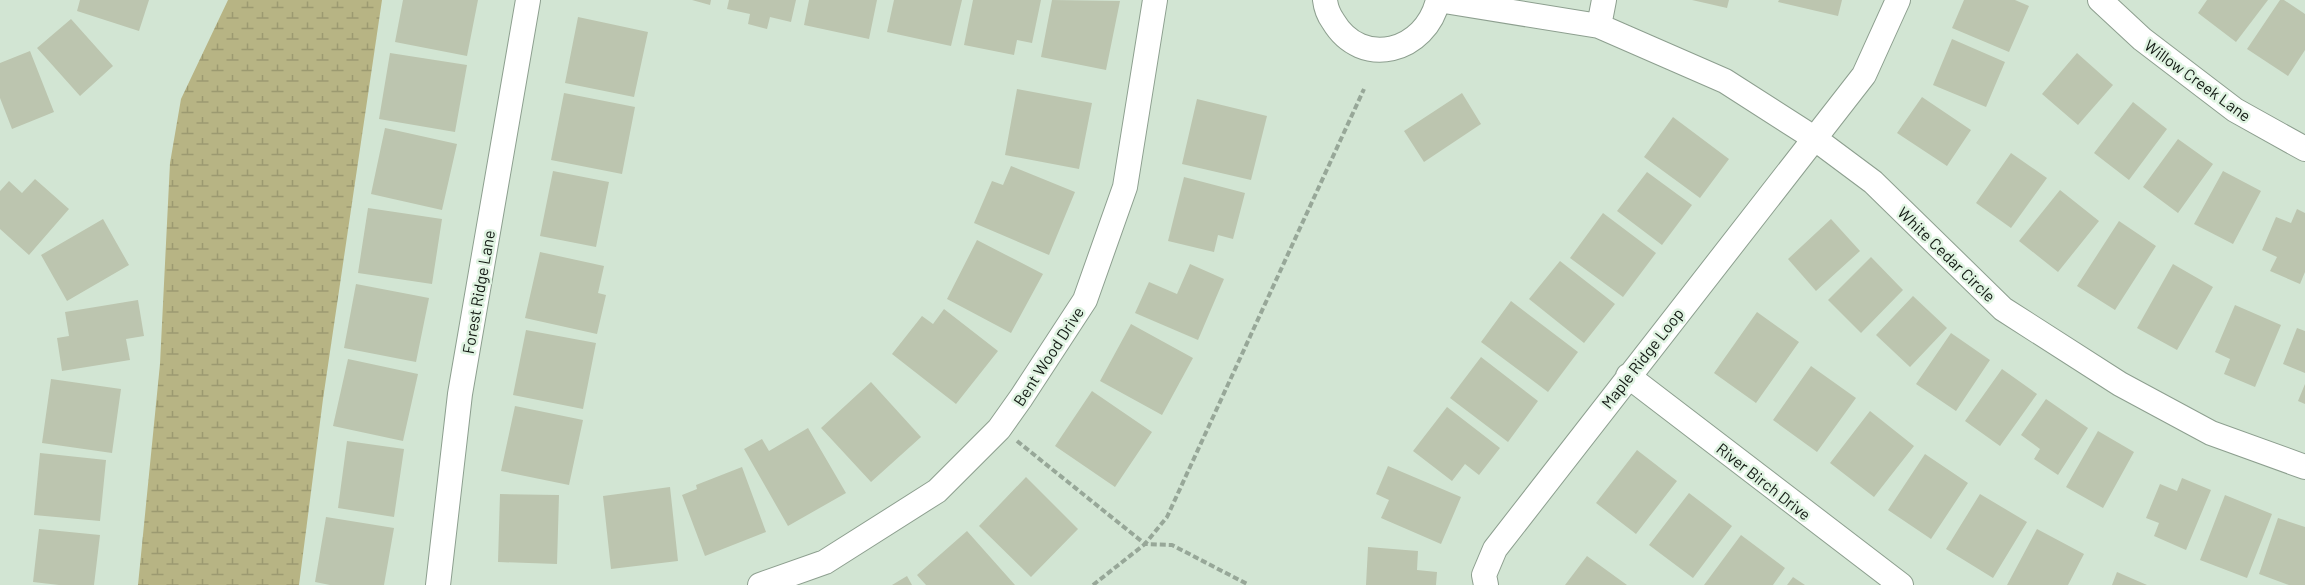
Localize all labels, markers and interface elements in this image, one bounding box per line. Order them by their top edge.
street label: Willow Creek Lane [2141,35,2255,125]
street label: White Cedar Circle [1894,203,2000,305]
street label: Forest Ridge Lane [458,229,498,355]
street label: Bent Wood Drive [1009,303,1087,409]
street label: Maple Ridge Loop [1597,304,1687,412]
street label: River Birch Drive [1713,438,1815,524]

